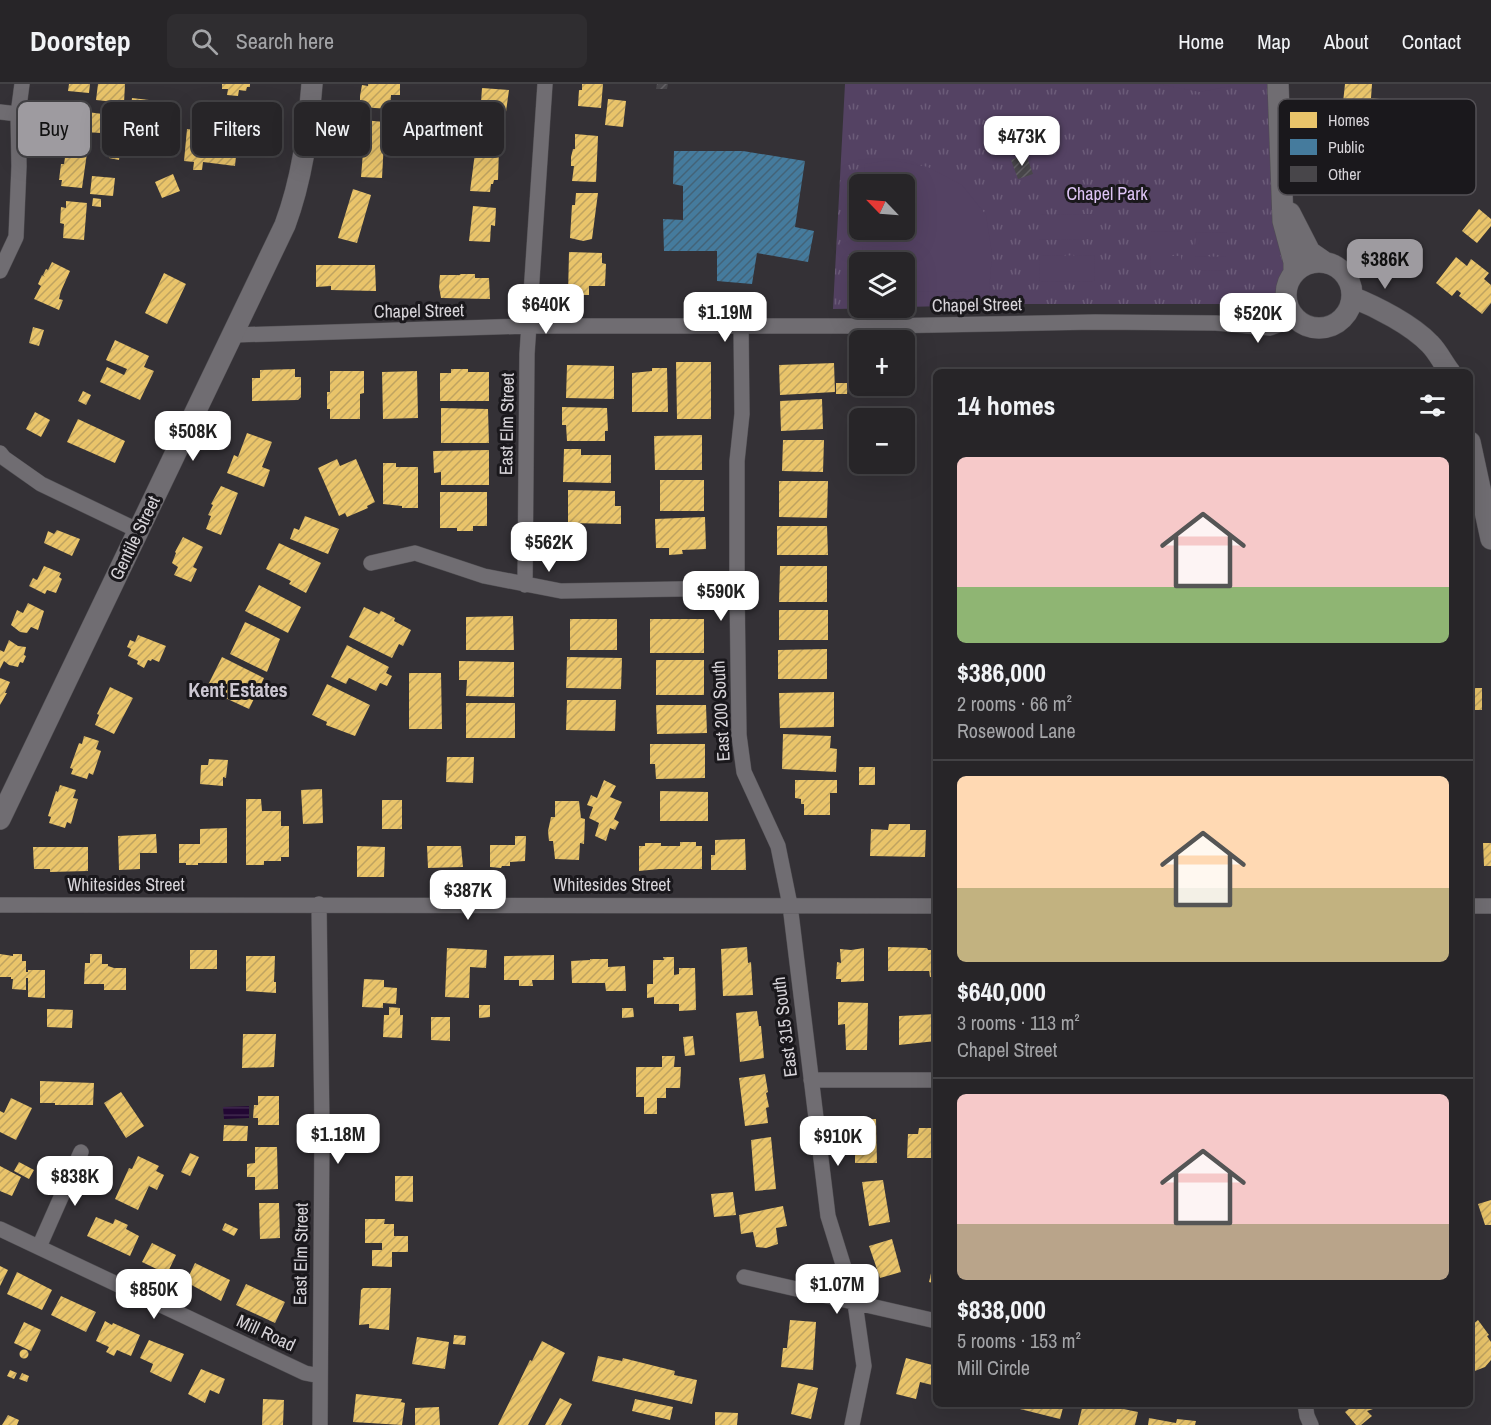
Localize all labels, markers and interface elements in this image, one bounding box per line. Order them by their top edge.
search box [167,14,587,68]
text: Doorstep [30,22,131,60]
icon: search [188,25,221,58]
text: Search here [236,26,334,56]
text: Home [1178,27,1224,56]
text: Map [1257,27,1291,56]
text: About [1324,27,1369,56]
text: Contact [1402,27,1461,56]
legend [1278,99,1476,195]
chip: Buy [18,102,90,156]
chip: Rent [102,102,180,156]
chip: Filters [192,102,282,156]
chip: New [294,102,370,156]
chip: Apartment [382,102,504,156]
text: Homes [1328,109,1370,131]
pin: $473K [980,116,1064,167]
text: $473K [998,122,1046,149]
text: Public [1328,136,1365,158]
text: Other [1328,163,1361,185]
north arrow [849,174,915,240]
map controls [849,174,915,474]
park label: Chapel Park [1066,181,1148,206]
pin: $386K [1343,239,1427,290]
text: $386K [1361,245,1409,272]
button: layers [849,252,915,318]
pin: $640K [504,284,588,335]
text: $640K [522,290,570,317]
street label: Chapel Street [932,291,1022,318]
pin: $1.19M [676,292,774,343]
pin: $520K [1216,293,1300,344]
street label: Chapel Street [374,297,464,324]
text: $1.19M [698,298,752,325]
text: $520K [1234,299,1282,326]
button: + [849,330,915,396]
street label: East Elm Street [493,373,520,475]
text: 14 homes [957,388,1055,423]
icon: filters [1416,389,1449,422]
button: − [849,408,915,474]
pin: $508K [151,411,235,462]
text: $508K [169,417,217,444]
street label: Gentile Street [103,491,166,584]
icon: home [1149,496,1257,604]
pin: $562K [507,522,591,573]
text: $562K [525,528,573,555]
pin: $590K [679,571,763,622]
text: $590K [697,577,745,604]
text: $386,000 [957,655,1046,690]
street label: East 200 South [705,660,736,762]
district label: Kent Estates [188,676,288,703]
text: 2 rooms · 66 m² [957,690,1072,717]
text: Rosewood Lane [957,717,1076,744]
icon: home [1149,815,1257,923]
pin: $387K [426,870,510,921]
street label: Whitesides Street [67,872,185,897]
street label: Whitesides Street [553,872,671,897]
text: $387K [444,876,492,903]
text: $640,000 [957,974,1046,1009]
street label: East 315 South [766,975,803,1079]
text: 3 rooms · 113 m² [957,1009,1080,1036]
text: Chapel Street [957,1036,1057,1063]
pin: $1.18M [289,1114,387,1165]
pin: $910K [796,1116,880,1167]
text: $1.18M [311,1120,365,1147]
text: $910K [814,1122,862,1149]
icon: home [1149,1133,1257,1241]
pin: $838K [33,1156,117,1207]
text: $838K [51,1162,99,1189]
street label: East Elm Street [287,1203,314,1305]
pin: $1.07M [788,1264,886,1315]
pin: $850K [112,1269,196,1320]
text: $1.07M [810,1270,864,1297]
text: $850K [130,1275,178,1302]
text: $838,000 [957,1292,1046,1327]
street label: Mill Road [233,1308,300,1357]
text: 5 rooms · 153 m² [957,1327,1081,1354]
text: Mill Circle [957,1354,1030,1381]

